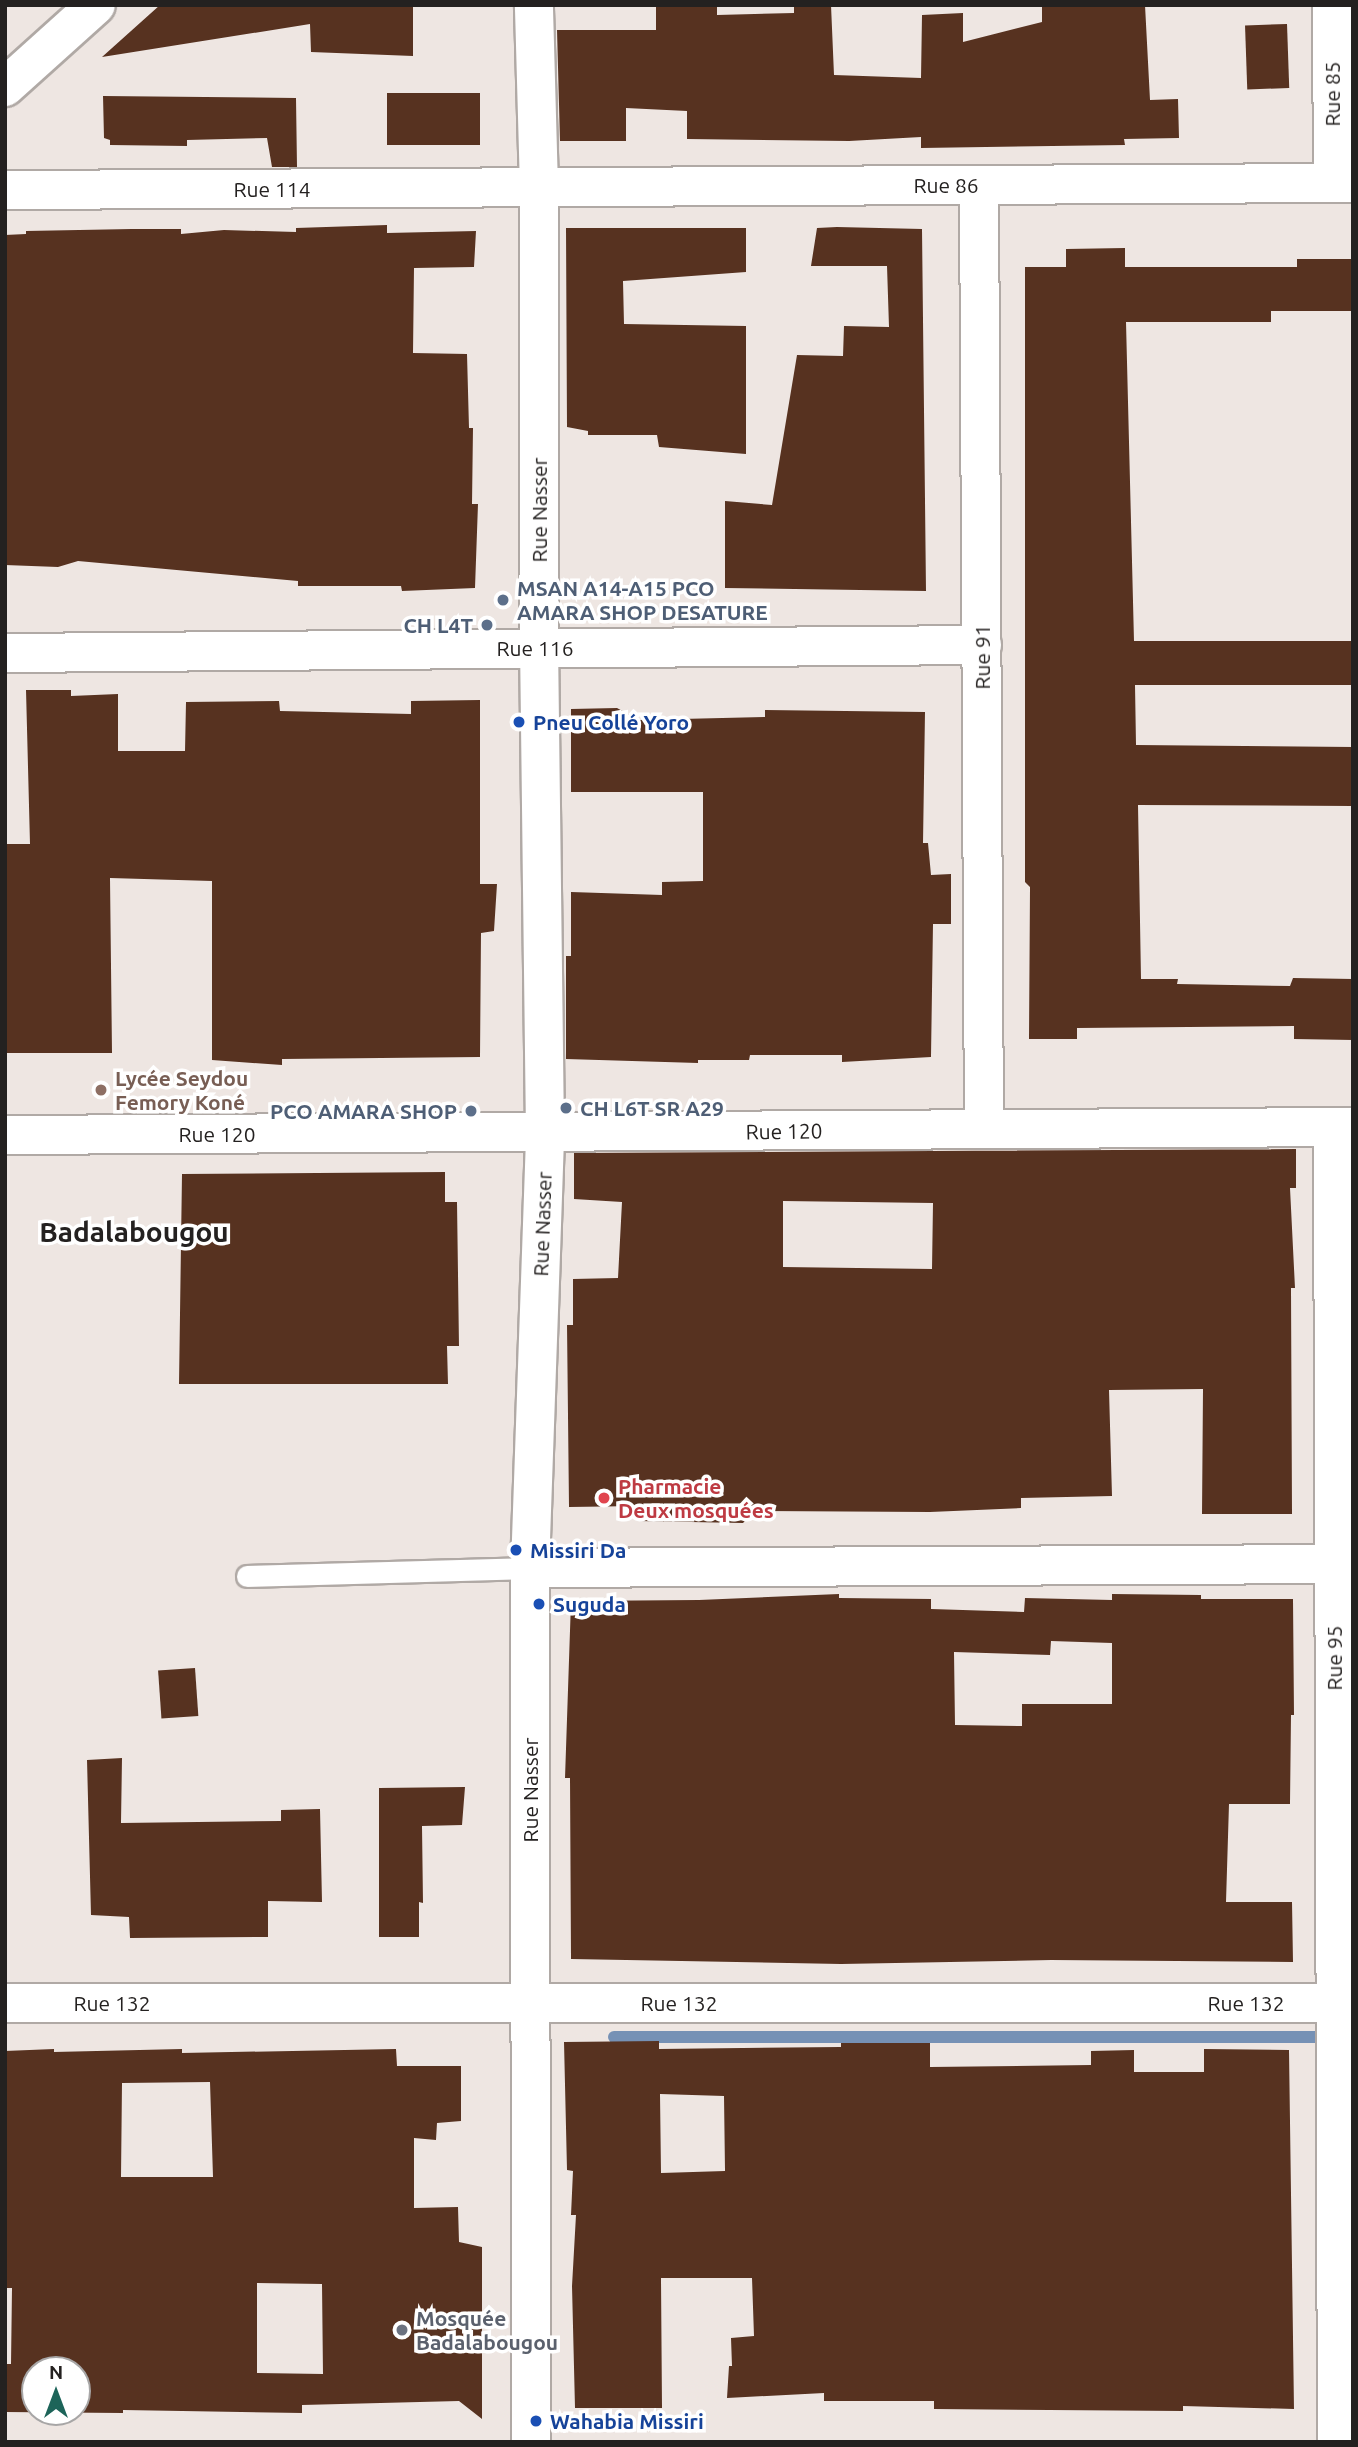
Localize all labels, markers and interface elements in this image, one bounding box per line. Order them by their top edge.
street label: Rue 85 [1319,61,1345,127]
street label: Rue 86 [913,172,979,198]
street label: Rue 114 [233,176,311,202]
street label: Rue Nasser [526,457,552,563]
place label: MSAN A14-A15 PCO AMARA SHOP DESATURE [517,575,768,625]
marker: MSAN A14-A15 PCO AMARA SHOP DESATURE [495,592,511,608]
place label: CH L4T [403,612,473,638]
marker: CH L4T [479,617,495,633]
street label: Rue 91 [969,624,995,690]
street label: Rue 116 [496,635,574,661]
place label: Pneu Collé Yoro [533,709,689,735]
marker: Pneu Collé Yoro [511,714,527,730]
place label: Lycée Seydou Femory Koné [115,1065,248,1115]
marker: Lycée Seydou Femory Koné [93,1082,109,1098]
place label: CH L6T SR A29 [580,1095,724,1121]
place label: PCO AMARA SHOP [270,1098,457,1124]
marker: CH L6T SR A29 [558,1100,574,1116]
marker: PCO AMARA SHOP [463,1103,479,1119]
street label: Rue 120 [745,1118,823,1144]
street label: Rue 120 [178,1121,256,1147]
street label: Rue Nasser [528,1171,556,1277]
district label: Badalabougou [39,1215,229,1249]
place label: Pharmacie Deux mosquées [618,1473,774,1523]
marker: Pharmacie Deux mosquées [596,1490,612,1506]
place label: Missiri Da [530,1537,626,1563]
marker: Missiri Da [508,1542,524,1558]
place label: Suguda [553,1591,626,1617]
marker: Suguda [531,1596,547,1612]
street label: Rue 95 [1321,1625,1347,1691]
street label: Rue Nasser [517,1737,543,1843]
street label: Rue 132 [73,1990,151,2016]
street label: Rue 132 [640,1990,718,2016]
street label: Rue 132 [1207,1990,1285,2016]
place label: Mosquée Badalabougou [416,2305,558,2355]
marker: Mosquée Badalabougou [394,2322,410,2338]
north arrow [21,2356,91,2426]
text: N [49,2361,63,2383]
place label: Wahabia Missiri [550,2408,704,2434]
marker: Wahabia Missiri [528,2413,544,2429]

